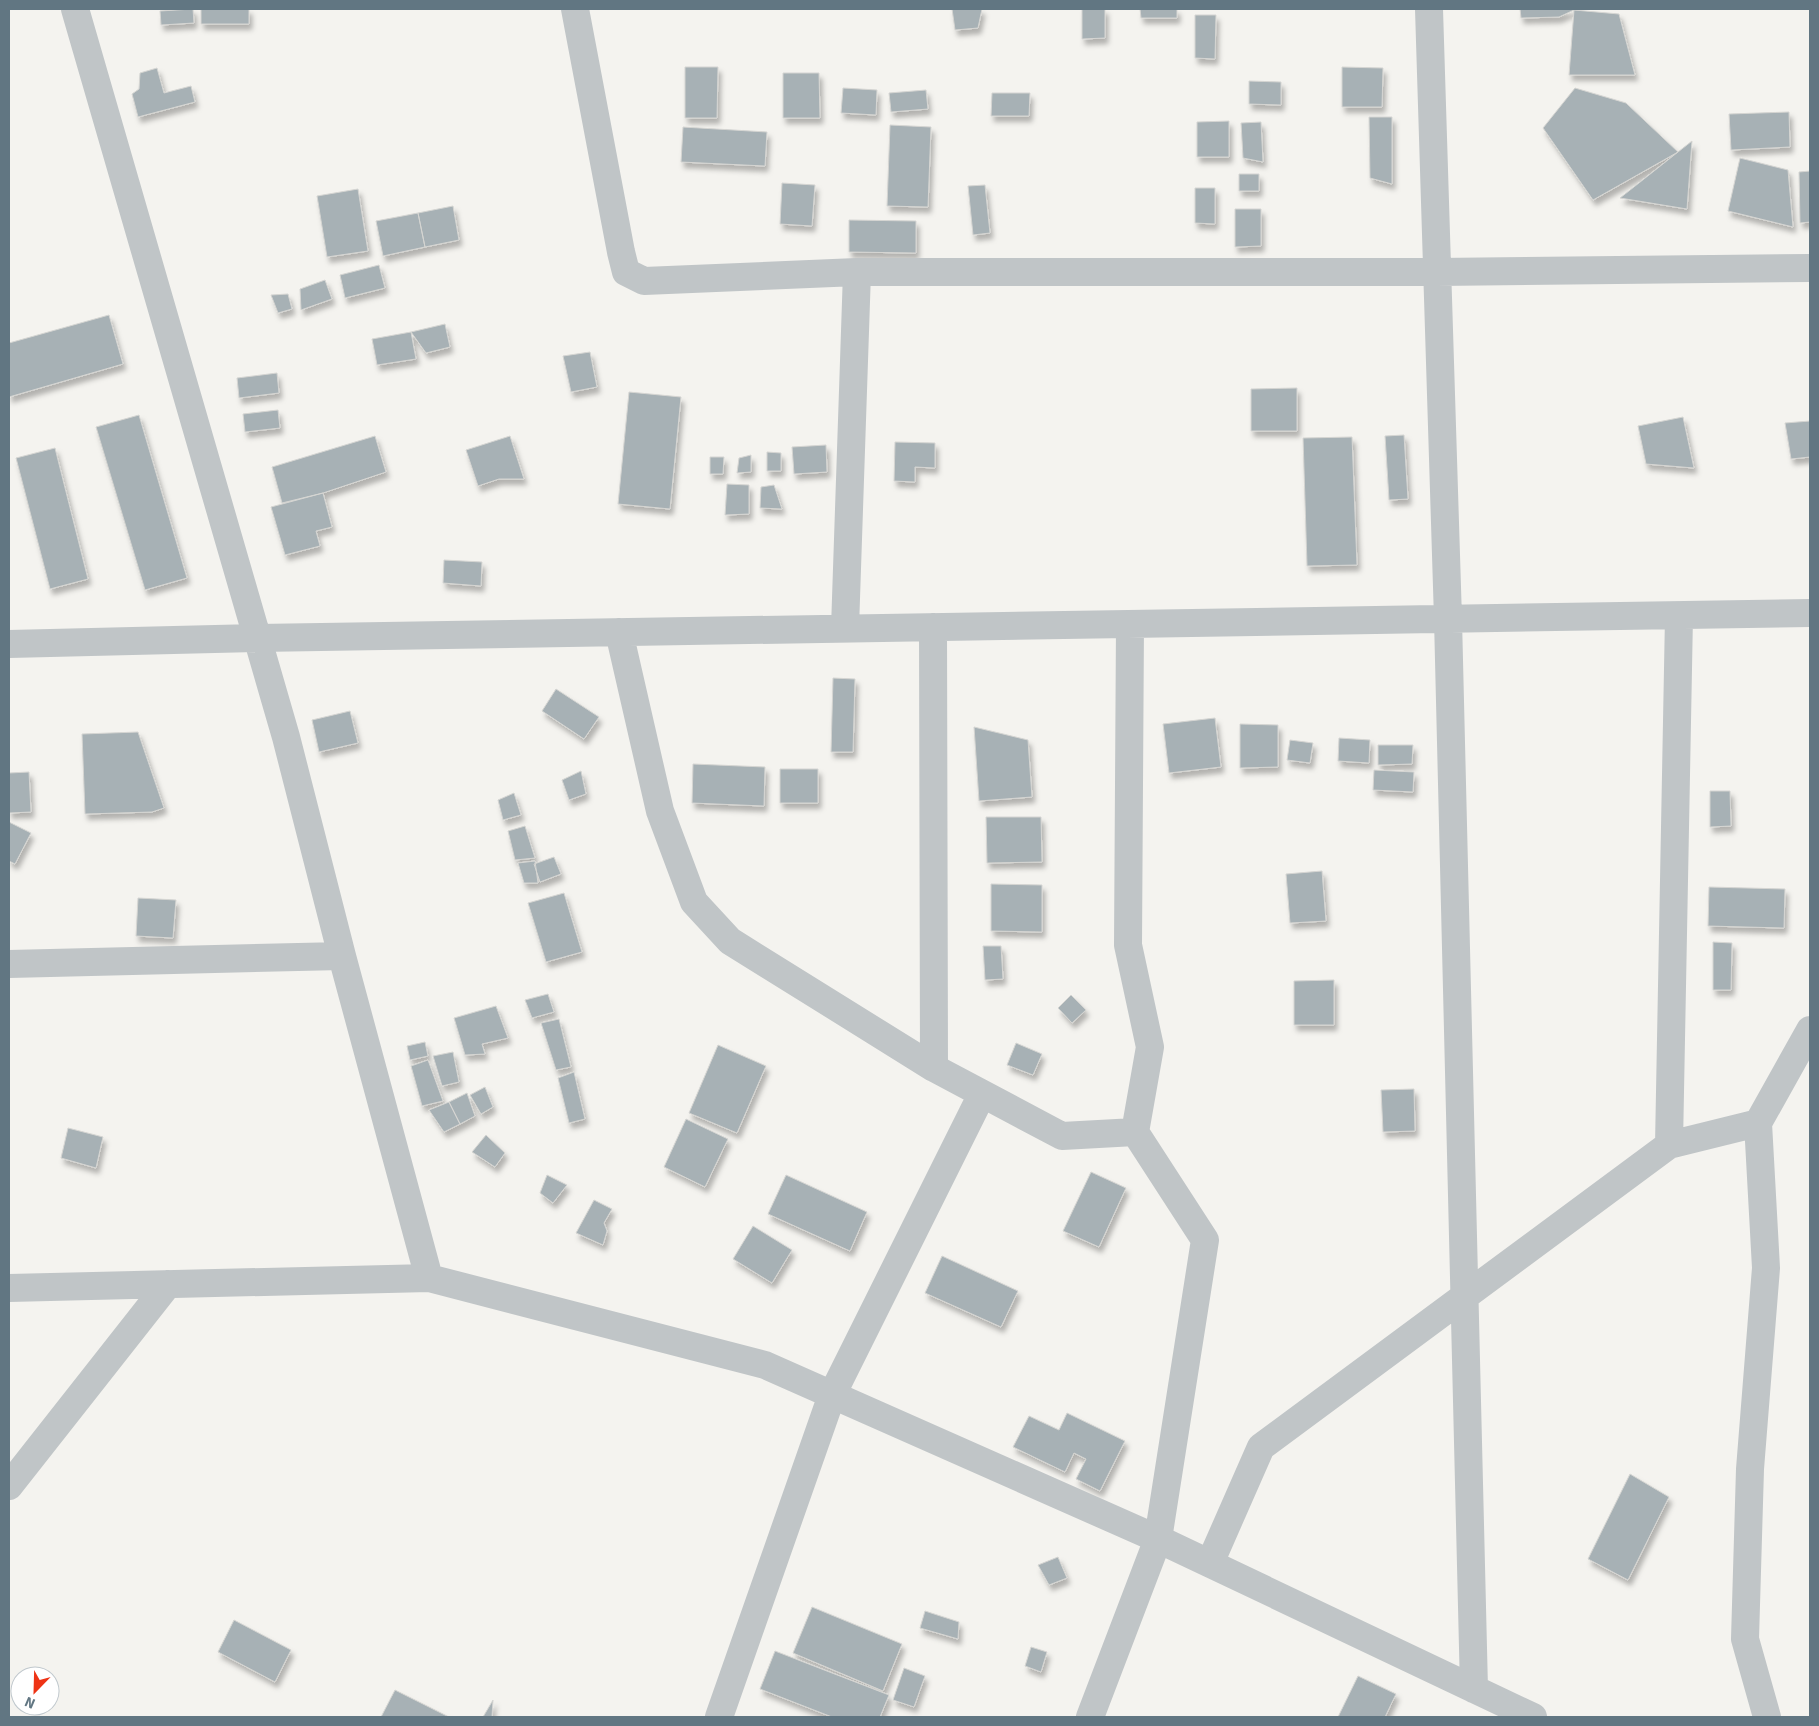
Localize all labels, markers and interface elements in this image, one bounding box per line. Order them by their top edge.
north arrow [10,1666,60,1716]
text: N [22,1693,38,1712]

